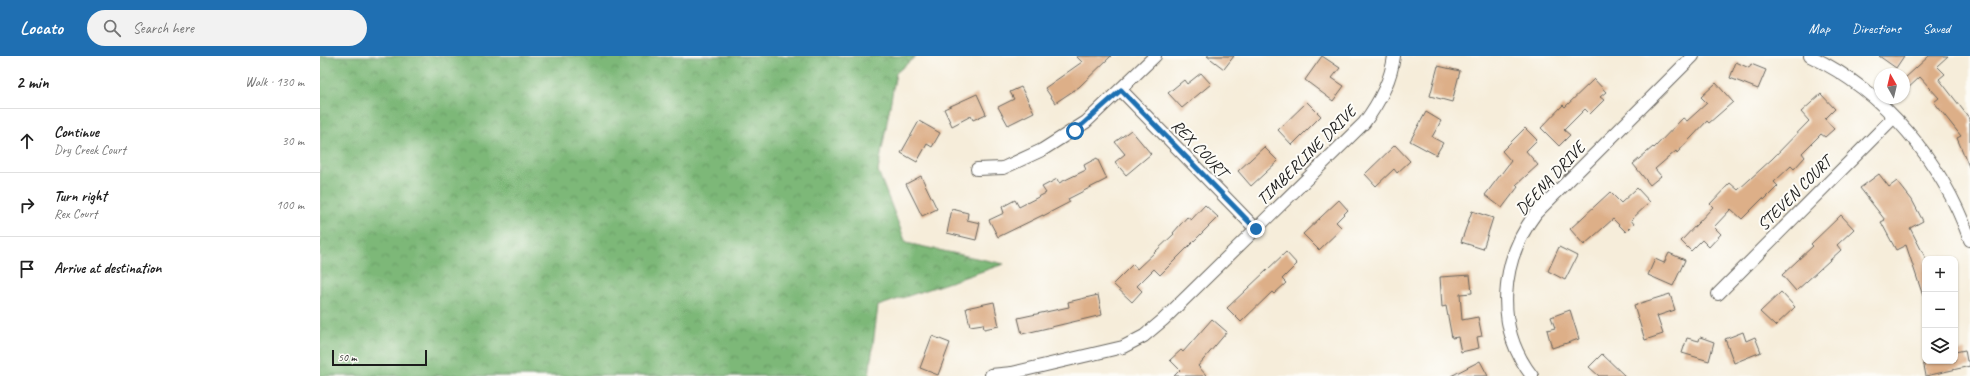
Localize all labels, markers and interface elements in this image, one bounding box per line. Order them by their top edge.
search box [87,10,367,46]
text: Locato [20,16,63,40]
icon: search [101,17,123,39]
text: Search here [133,19,194,38]
text: Map [1809,20,1830,37]
text: Directions [1852,20,1901,37]
text: Saved [1923,20,1950,37]
north arrow [1874,68,1910,104]
text: 2 min [16,72,49,93]
text: Walk · 130 m [245,74,304,90]
street label: TIMBERLINE DRIVE [1252,99,1363,210]
street label: REX COURT [1167,115,1235,185]
route start [1066,122,1084,140]
text: Continue [54,123,99,142]
icon: ahead [16,130,38,152]
text: 30 m [282,133,304,149]
street label: DEENA DRIVE [1511,135,1591,219]
text: Dry Creek Court [54,142,126,158]
street label: STEVEN COURT [1753,149,1838,235]
text: Turn right [54,187,107,206]
icon: right [16,194,38,216]
text: 100 m [276,197,304,213]
text: Rex Court [54,206,97,222]
route end [1247,220,1265,238]
map controls [1922,256,1958,364]
button: + [1922,256,1958,292]
icon: arrive [16,258,38,280]
text: Arrive at destination [54,259,161,278]
button: − [1922,292,1958,328]
button: layers [1922,328,1958,364]
scale bar [332,348,427,367]
text: 50 m [338,350,357,364]

